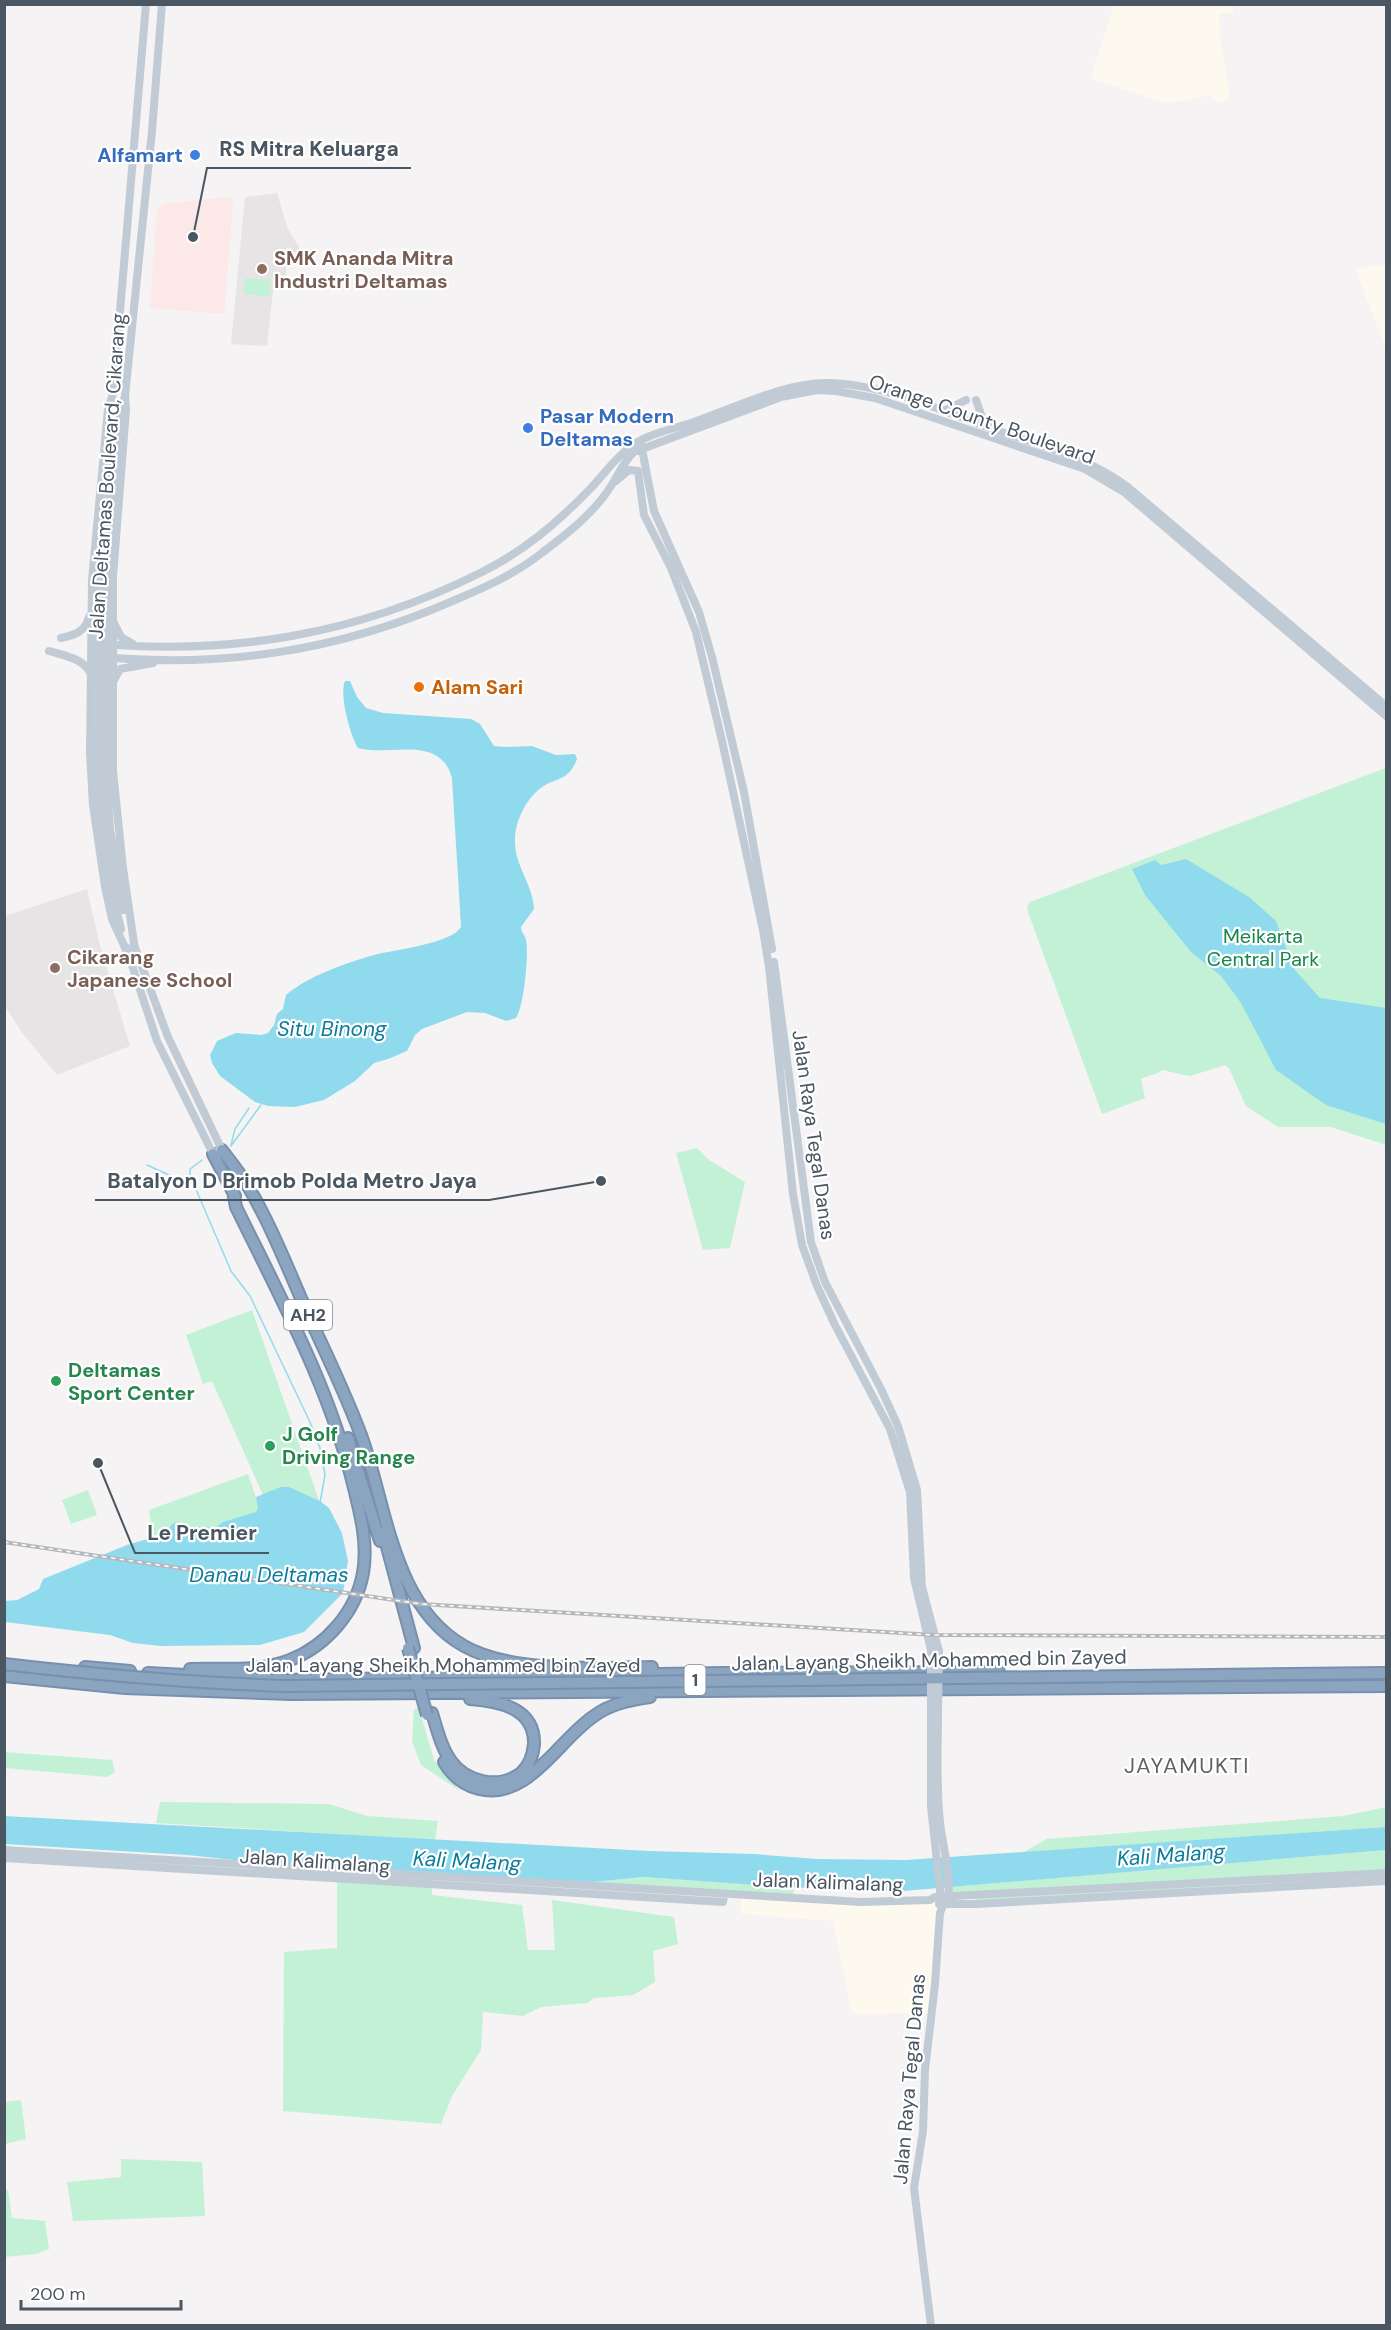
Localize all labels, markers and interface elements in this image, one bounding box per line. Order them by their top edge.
callout: RS Mitra Keluarga [207,129,411,168]
text: RS Mitra Keluarga [219,135,399,163]
place label: Alfamart [97,142,183,168]
marker: Alfamart [188,148,202,162]
place label: SMK Ananda Mitra Industri Deltamas [274,245,453,294]
marker: SMK Ananda Mitra Industri Deltamas [255,262,269,276]
street label: Jalan Deltamas Boulevard, Cikarang [83,312,131,640]
street label: Orange County Boulevard [866,368,1098,470]
place label: Pasar Modern Deltamas [540,403,674,452]
marker: Pasar Modern Deltamas [521,421,535,435]
place label: Alam Sari [431,674,523,700]
marker: Alam Sari [412,680,426,694]
park label: Meikarta Central Park [1207,923,1319,972]
place label: Cikarang Japanese School [67,944,232,993]
marker: Cikarang Japanese School [48,961,62,975]
water label: Situ Binong [277,1015,387,1043]
street label: Jalan Raya Tegal Danas [786,1028,842,1242]
callout: Batalyon D Brimob Polda Metro Jaya [95,1161,489,1200]
text: Batalyon D Brimob Polda Metro Jaya [107,1167,477,1195]
road number: AH2 [284,1300,332,1330]
place label: Deltamas Sport Center [68,1357,195,1406]
marker: Deltamas Sport Center [49,1374,63,1388]
place label: J Golf Driving Range [282,1421,415,1470]
marker: J Golf Driving Range [263,1439,277,1453]
callout: Le Premier [135,1514,269,1553]
text: Le Premier [147,1519,257,1547]
water label: Danau Deltamas [189,1561,349,1589]
street label: Jalan Layang Sheikh Mohammed bin Zayed [731,1644,1127,1676]
street label: Jalan Layang Sheikh Mohammed bin Zayed [245,1652,641,1678]
road number: 1 [684,1665,706,1695]
district label: JAYAMUKTI [1124,1751,1250,1780]
water label: Kali Malang [1116,1837,1226,1873]
street label: Jalan Kalimalang [239,1843,391,1879]
water label: Kali Malang [412,1844,522,1878]
street label: Jalan Kalimalang [752,1866,904,1898]
street label: Jalan Raya Tegal Danas [887,1973,931,2185]
scale bar [21,2273,182,2311]
text: 200 m [30,2282,86,2306]

